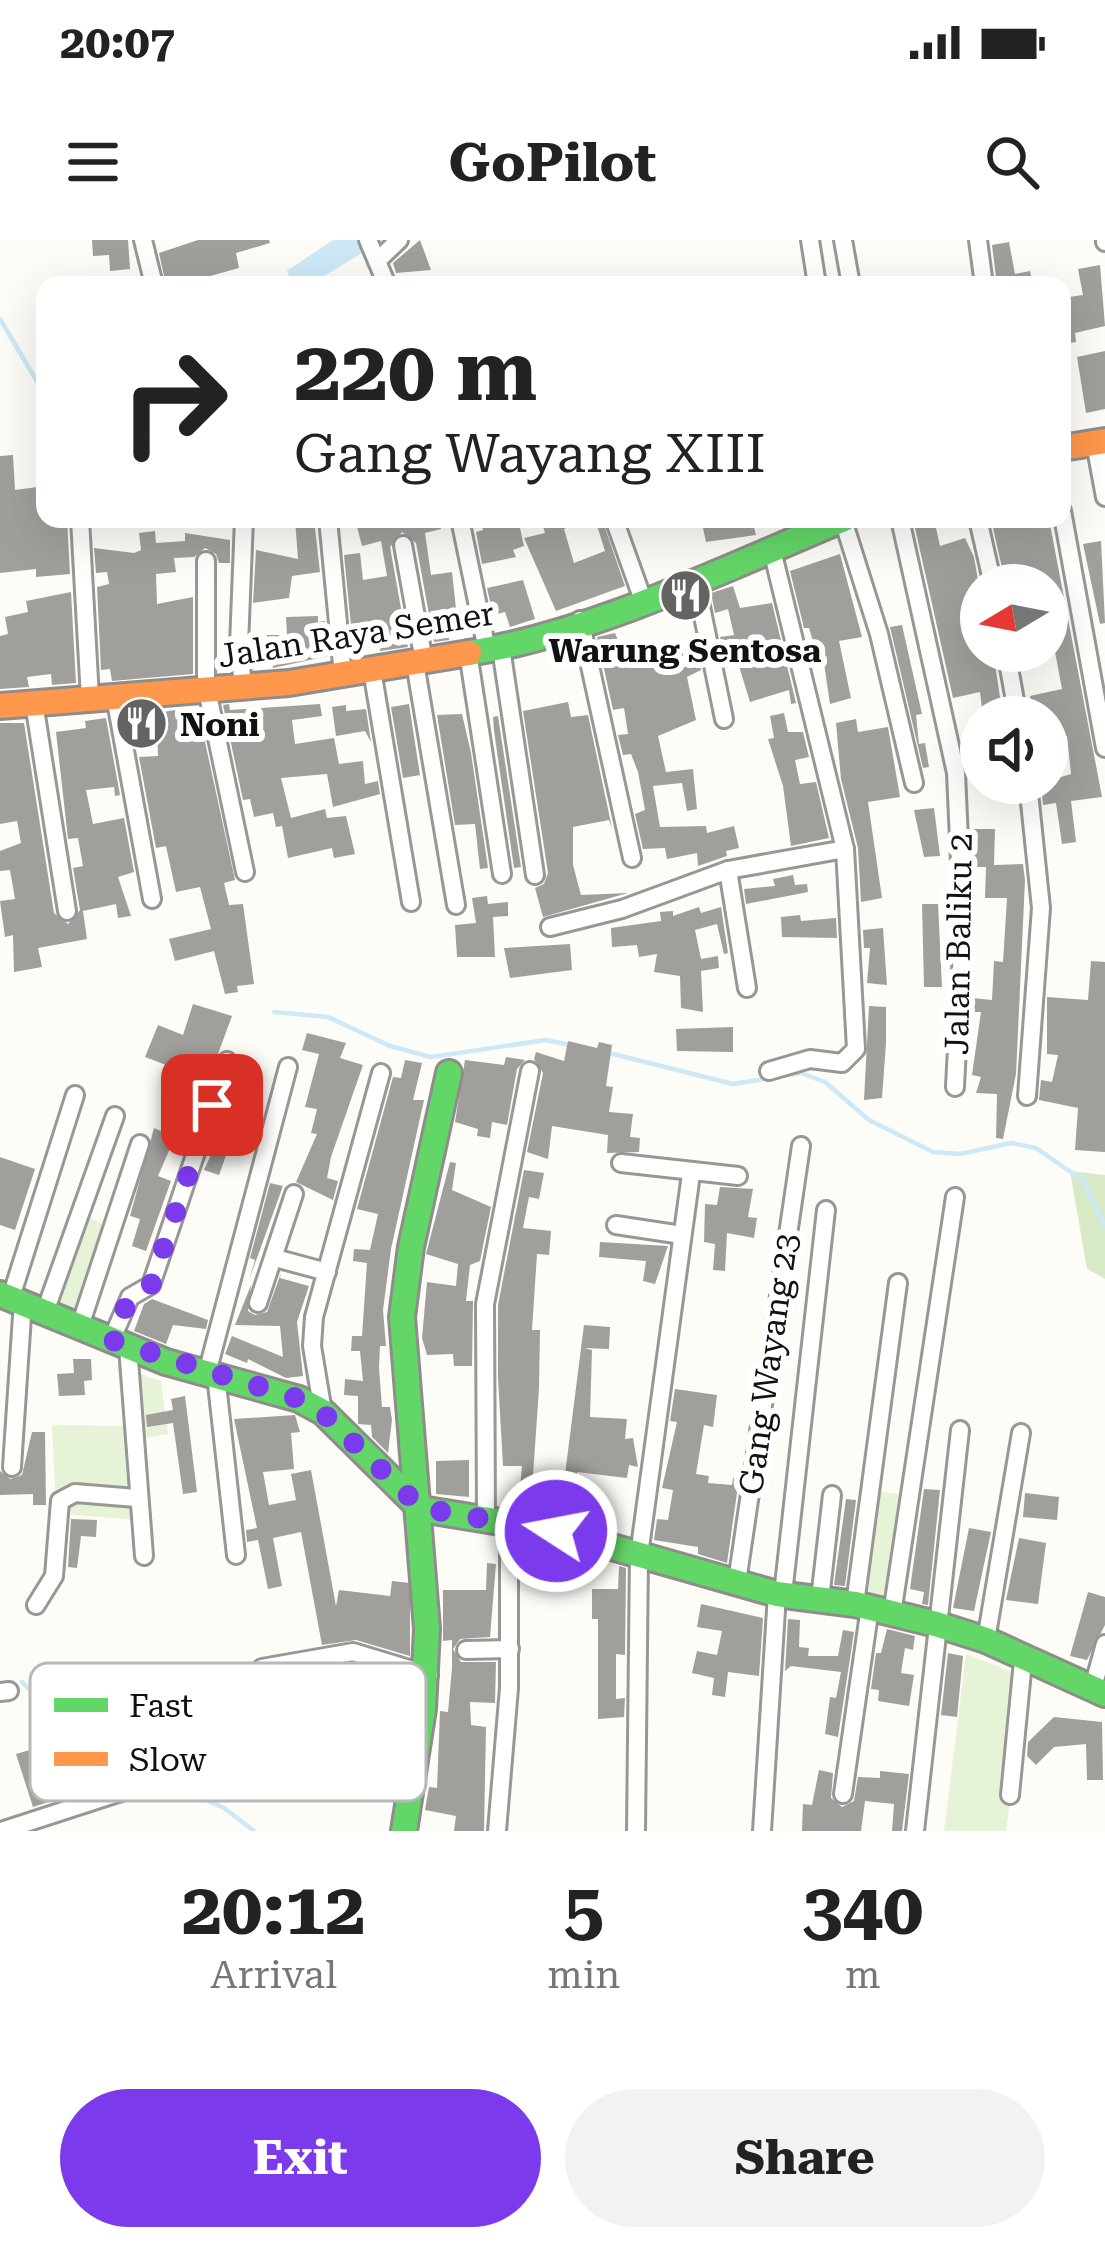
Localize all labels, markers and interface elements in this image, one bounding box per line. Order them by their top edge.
text: 20:07 [60,16,175,69]
icon: menu [60,129,126,195]
icon: search [979,129,1045,195]
text: GoPilot [449,131,656,194]
text: 220 m [294,322,537,420]
icon: right [96,324,252,480]
text: Gang Wayang XIII [294,422,766,485]
north arrow [960,564,1068,672]
map controls [960,564,1068,804]
restaurant icon: Warung Sentosa [657,568,713,624]
street label: Jalan Raya Semer [215,593,497,676]
place label: Warung Sentosa [549,631,822,670]
restaurant icon: Noni [113,696,169,752]
button: sound [960,696,1068,804]
place label: Noni [180,705,259,744]
street label: Jalan Baliku 2 [937,833,980,1055]
pin [161,1054,263,1156]
icon: arrive [179,1072,245,1138]
street label: Gang Wayang 23 [731,1231,806,1497]
position arrow [493,1468,619,1594]
legend [30,1663,426,1801]
text: Fast [129,1686,193,1725]
text: Slow [129,1740,207,1779]
text: 20:12 [182,1867,366,1952]
text: 5 [564,1867,604,1952]
text: 340 [802,1867,923,1952]
text: Arrival [210,1952,337,1998]
text: min [547,1952,621,1998]
text: m [845,1952,881,1998]
button: Exit [60,2089,541,2227]
button: Share [565,2089,1045,2227]

